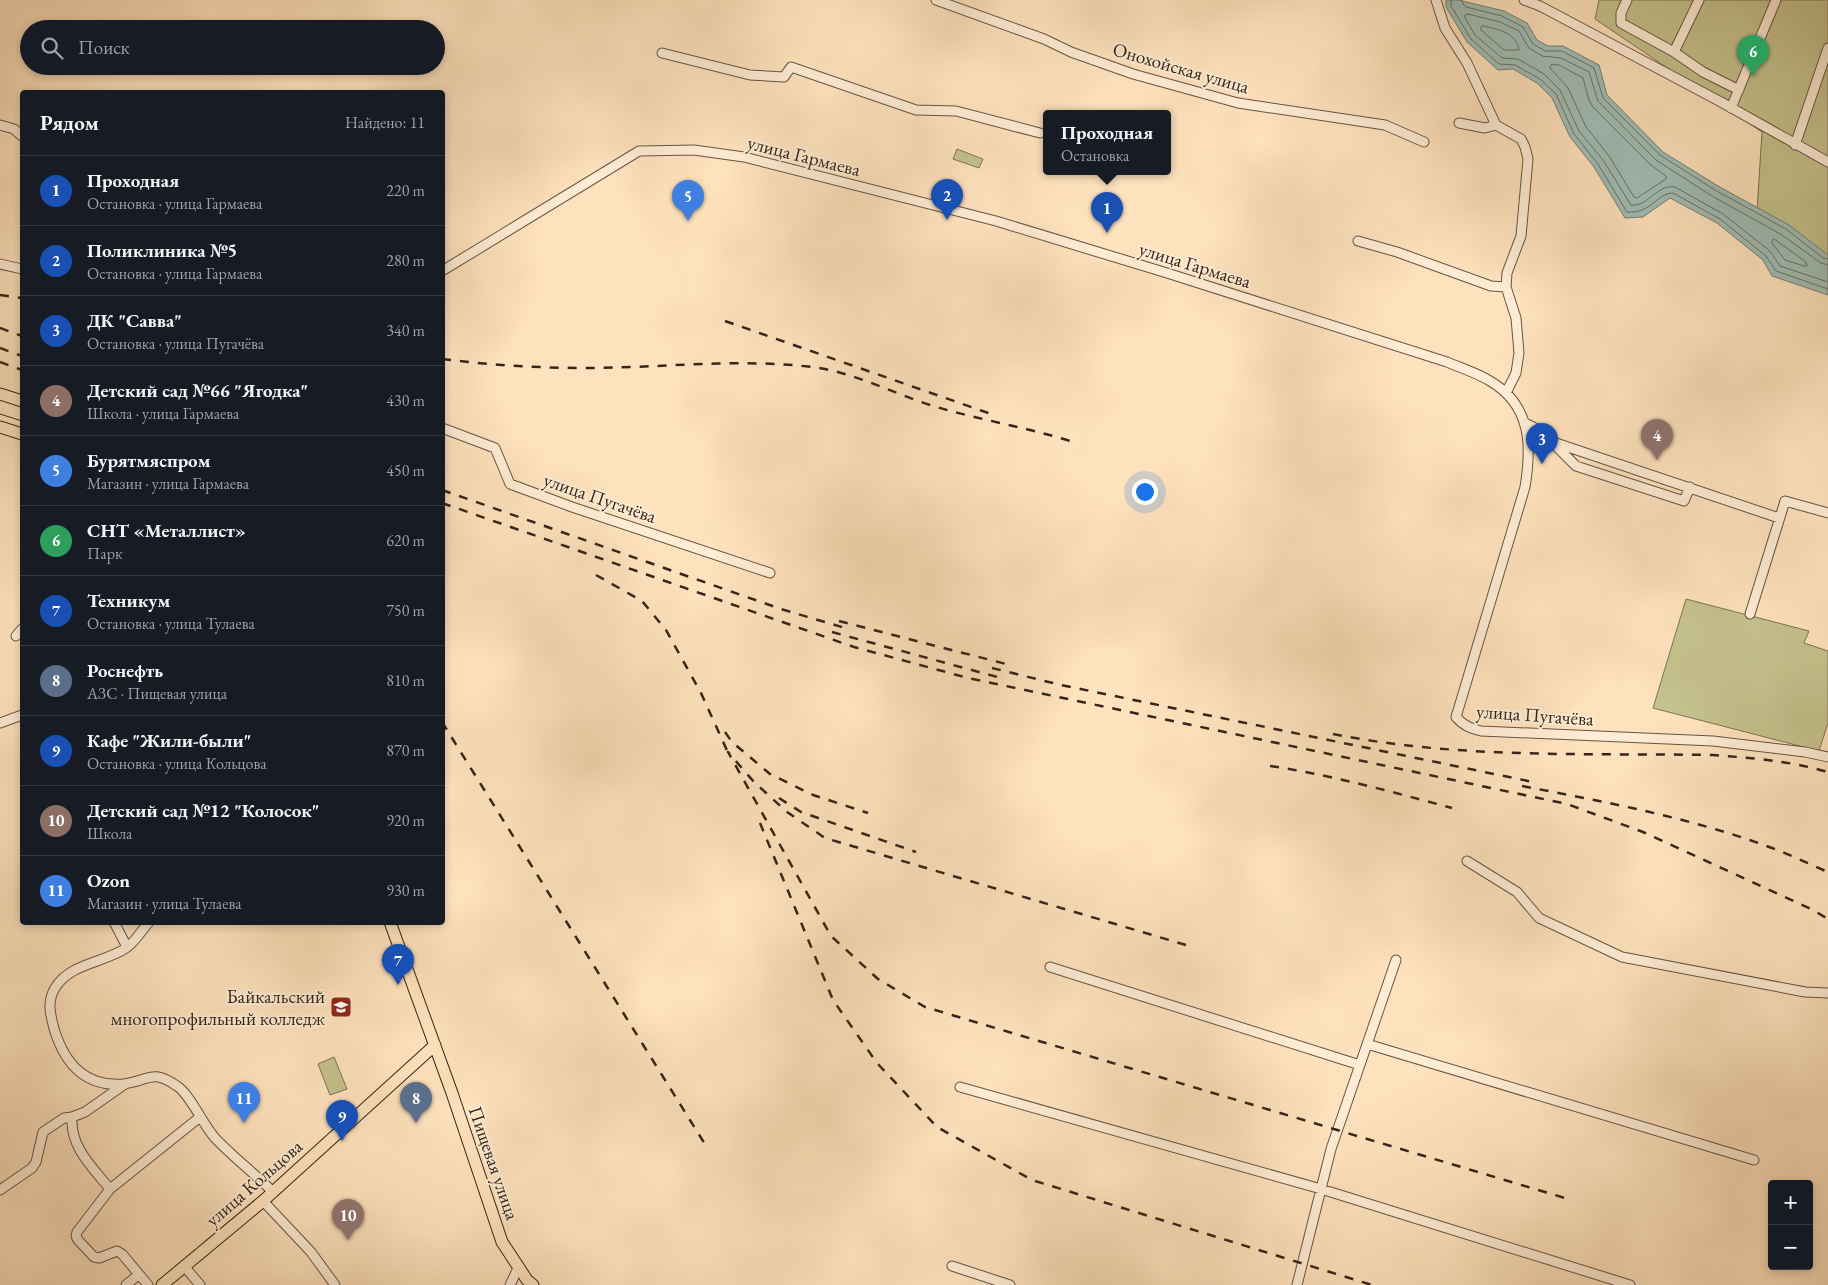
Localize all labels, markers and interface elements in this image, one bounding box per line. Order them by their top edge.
search box [20,20,445,75]
icon: search [38,34,66,62]
text: Поиск [78,35,130,60]
pin: 6 [1737,35,1769,76]
street label: Онохойская улица [1110,37,1252,100]
text: Рядом [40,109,99,136]
popup [1043,110,1171,175]
text: Найдено: 11 [345,112,425,133]
text: Проходная [1061,120,1153,145]
street label: улица Гармаева [745,130,864,182]
text: Остановка [1061,145,1129,166]
text: Проходная [87,168,179,193]
pin: 2 [931,179,963,220]
text: 1 [52,180,60,201]
text: 220 m [386,180,425,201]
pin: 5 [672,180,704,221]
pin: 1 [1091,192,1123,233]
text: Остановка · улица Гармаева [87,193,263,214]
street label: улица Гармаева [1136,236,1254,294]
text: Поликлиника №5 [87,238,237,263]
text: 2 [52,250,60,271]
text: 280 m [386,250,425,271]
text: Остановка · улица Гармаева [87,263,263,284]
text: ДК "Савва" [87,308,182,333]
text: 3 [52,320,60,341]
text: 340 m [386,320,425,341]
text: Остановка · улица Пугачёва [87,333,264,354]
text: Детский сад №66 "Ягодка" [87,378,308,403]
text: 4 [52,390,60,411]
text: 430 m [386,390,425,411]
text: Школа · улица Гармаева [87,403,239,424]
pin: 4 [1641,419,1673,460]
pin: 3 [1526,423,1558,464]
text: Бурятмяспром [87,448,210,473]
text: 5 [52,460,60,481]
text: 450 m [386,460,425,481]
street label: улица Пугачёва [540,467,660,529]
text: Магазин · улица Гармаева [87,473,249,494]
your location [1132,479,1158,505]
text: СНТ «Металлист» [87,518,246,543]
text: 6 [52,530,60,551]
text: 620 m [386,530,425,551]
text: Парк [87,543,123,564]
text: Техникум [87,588,170,613]
text: 7 [52,600,60,621]
text: 750 m [386,600,425,621]
text: Остановка · улица Тулаева [87,613,255,634]
text: Роснефть [87,658,163,683]
text: 8 [52,670,60,691]
text: 810 m [386,670,425,691]
text: АЗС · Пищевая улица [87,683,227,704]
street label: улица Пугачёва [1475,698,1595,732]
text: Кафе "Жили-были" [87,728,251,753]
text: 9 [52,740,60,761]
text: 870 m [386,740,425,761]
text: Остановка · улица Кольцова [87,753,267,774]
text: Детский сад №12 "Колосок" [87,798,319,823]
text: 10 [48,810,64,831]
text: 920 m [386,810,425,831]
text: Школа [87,823,132,844]
text: Ozon [87,868,130,893]
text: 11 [48,880,64,901]
text: 930 m [386,880,425,901]
text: Магазин · улица Тулаева [87,893,242,914]
pin: 7 [382,944,414,985]
place label: Байкальский многопрофильный колледж [111,984,326,1031]
school or university icon: Байкальский многопрофильный колледж [329,995,353,1019]
pin: 11 [228,1082,260,1123]
pin: 8 [400,1082,432,1123]
pin: 9 [326,1100,358,1141]
street label: Пищевая улица [463,1103,525,1224]
street label: улица Кольцова [200,1134,308,1232]
map controls [1768,1180,1813,1270]
button: + [1768,1180,1813,1225]
pin: 10 [332,1199,364,1240]
button: − [1768,1225,1813,1270]

